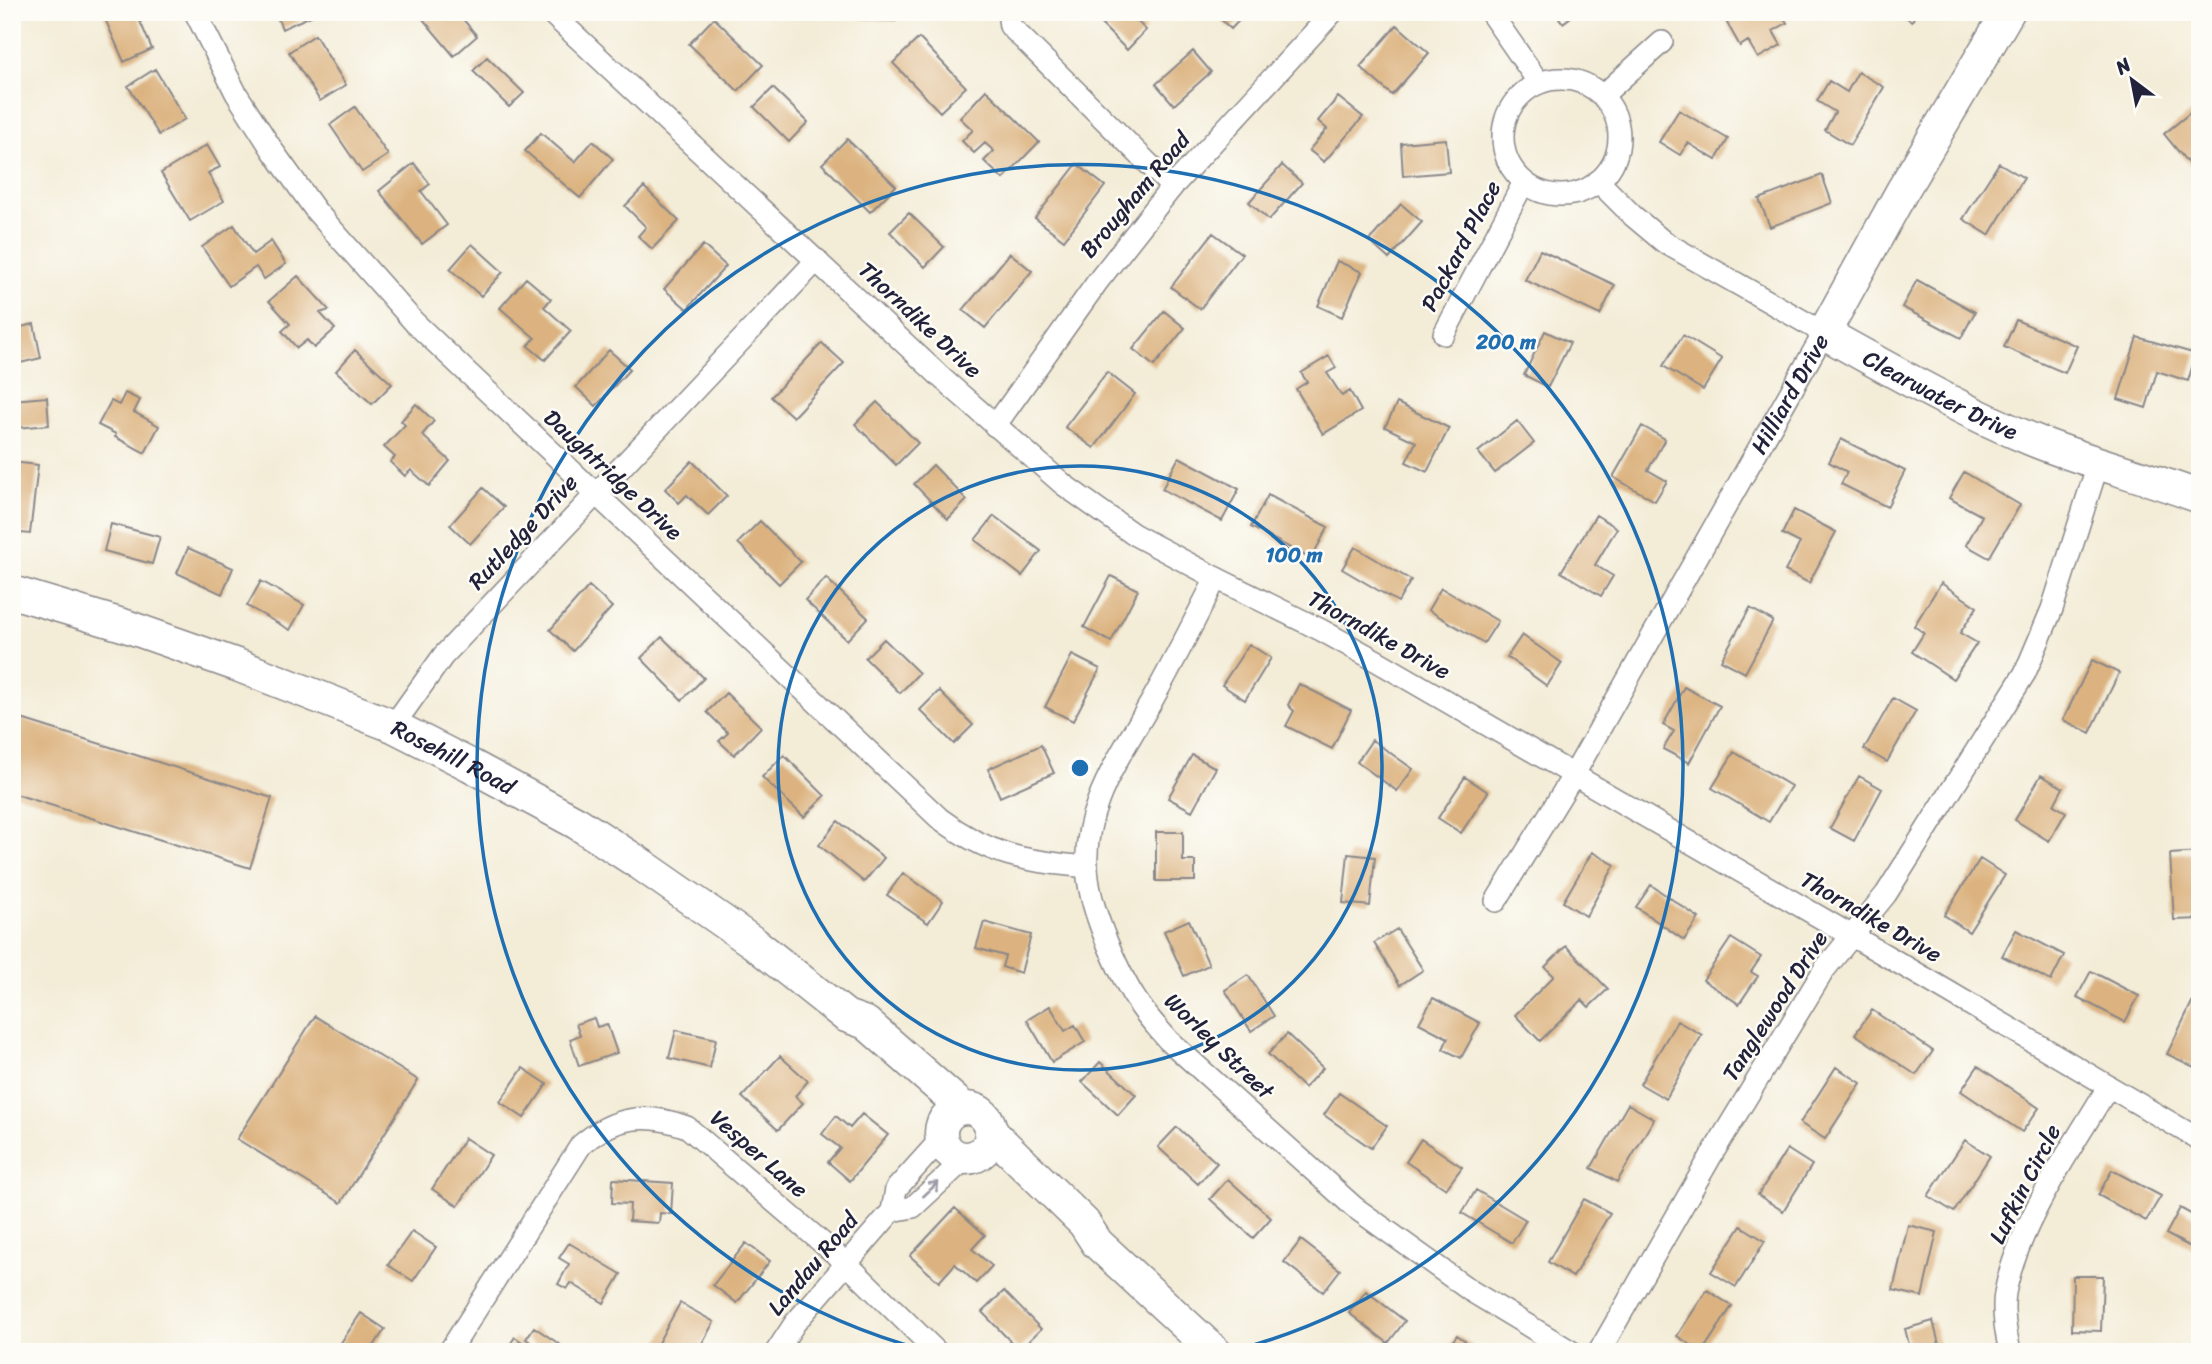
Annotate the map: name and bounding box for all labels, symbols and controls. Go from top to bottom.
north arrow [2096,46,2166,116]
text: N [2108,48,2138,84]
street label: Brougham Road [1069,121,1202,268]
street label: Packard Place [1409,173,1513,319]
street label: Thorndike Drive [848,251,992,389]
text: 200 m [1475,323,1537,361]
street label: Hilliard Drive [1739,326,1840,462]
street label: Clearwater Drive [1855,338,2025,452]
street label: Daughtridge Drive [533,399,693,551]
street label: Rutledge Drive [458,464,588,600]
text: 100 m [1265,536,1323,574]
street label: Thorndike Drive [1300,579,1458,691]
street label: Rosehill Road [384,708,525,807]
centre of rings [1068,756,1092,780]
street label: Thorndike Drive [1792,860,1950,974]
street label: Tanglewood Drive [1711,922,1839,1090]
street label: Worley Street [1154,982,1285,1111]
street label: Vesper Lane [700,1099,818,1209]
street label: Lufkin Circle [1977,1117,2073,1251]
one-way arrow [922,1181,939,1198]
street label: Landau Road [757,1201,870,1325]

